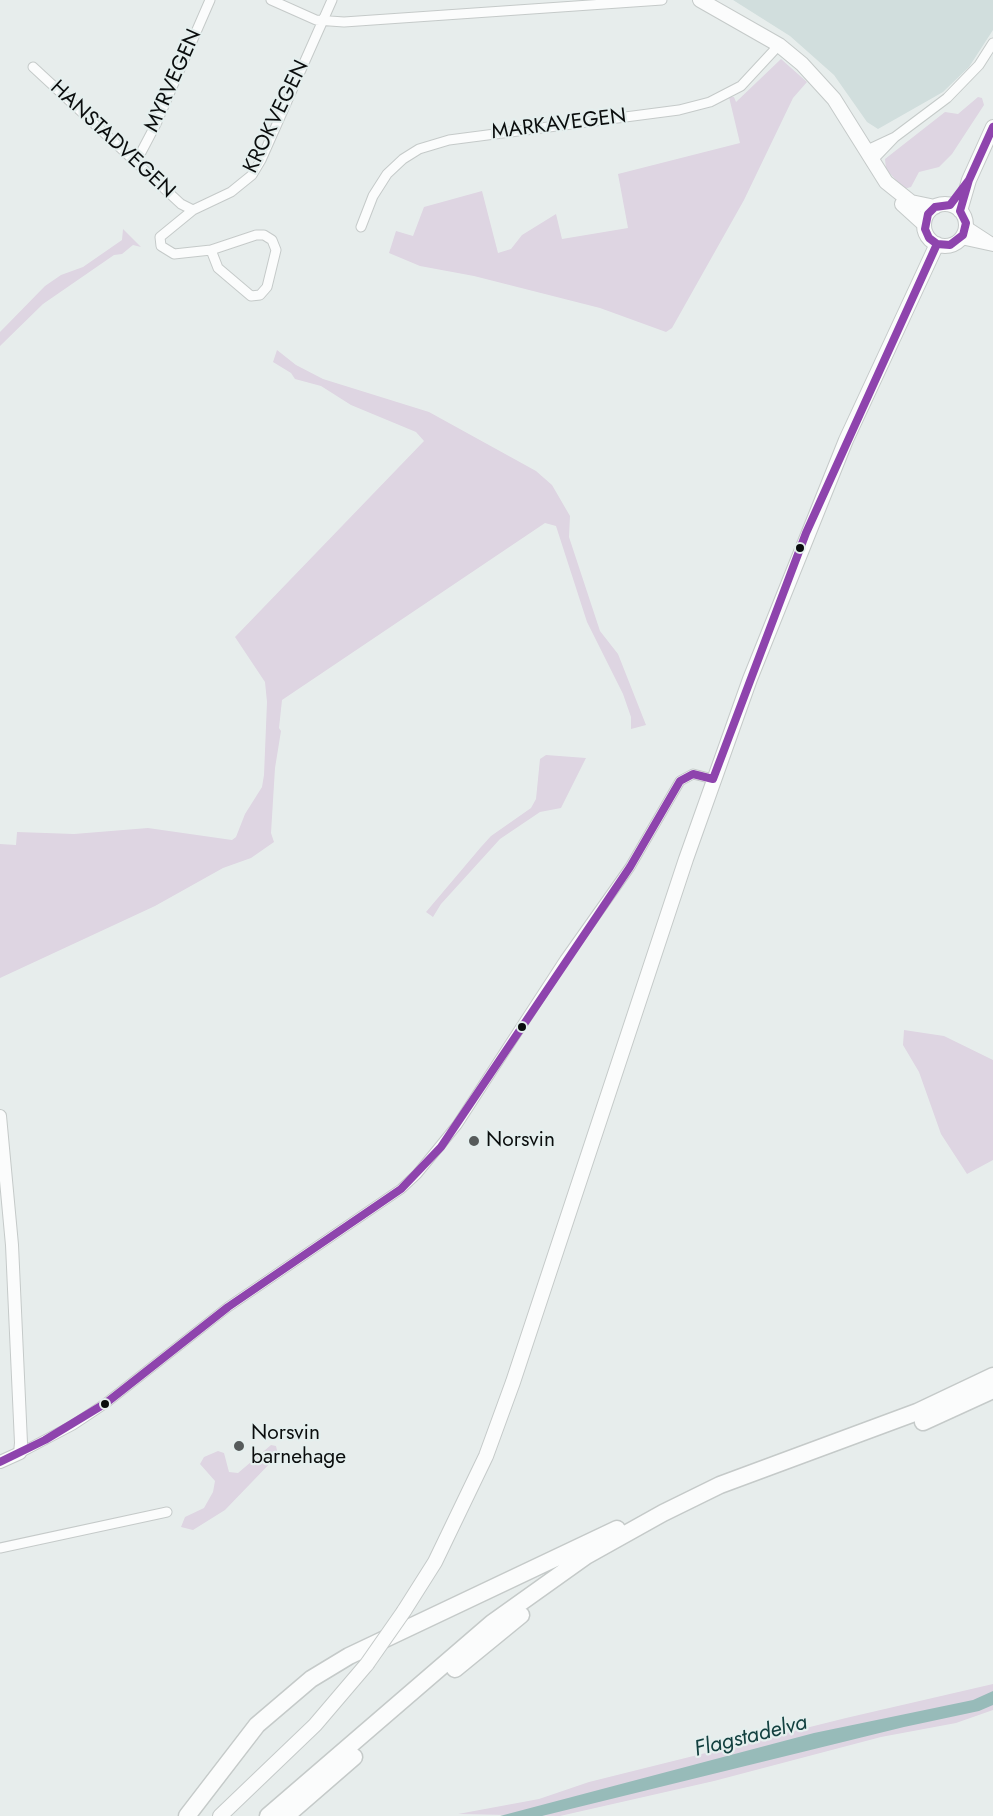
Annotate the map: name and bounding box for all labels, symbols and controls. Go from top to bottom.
street label: MYRVEGEN [140,26,208,136]
street label: KROKVEGEN [239,57,315,177]
street label: HANSTADVEGEN [44,76,180,204]
street label: MARKAVEGEN [490,104,628,146]
unlabelled marker [794,542,806,554]
unlabelled marker [516,1021,528,1033]
place label: Norsvin [486,1128,555,1154]
marker: Norsvin [467,1134,481,1148]
unlabelled marker [99,1398,111,1410]
place label: Norsvin barnehage [251,1421,346,1471]
marker: Norsvin barnehage [232,1439,246,1453]
water label: Flagstadelva [692,1710,810,1764]

